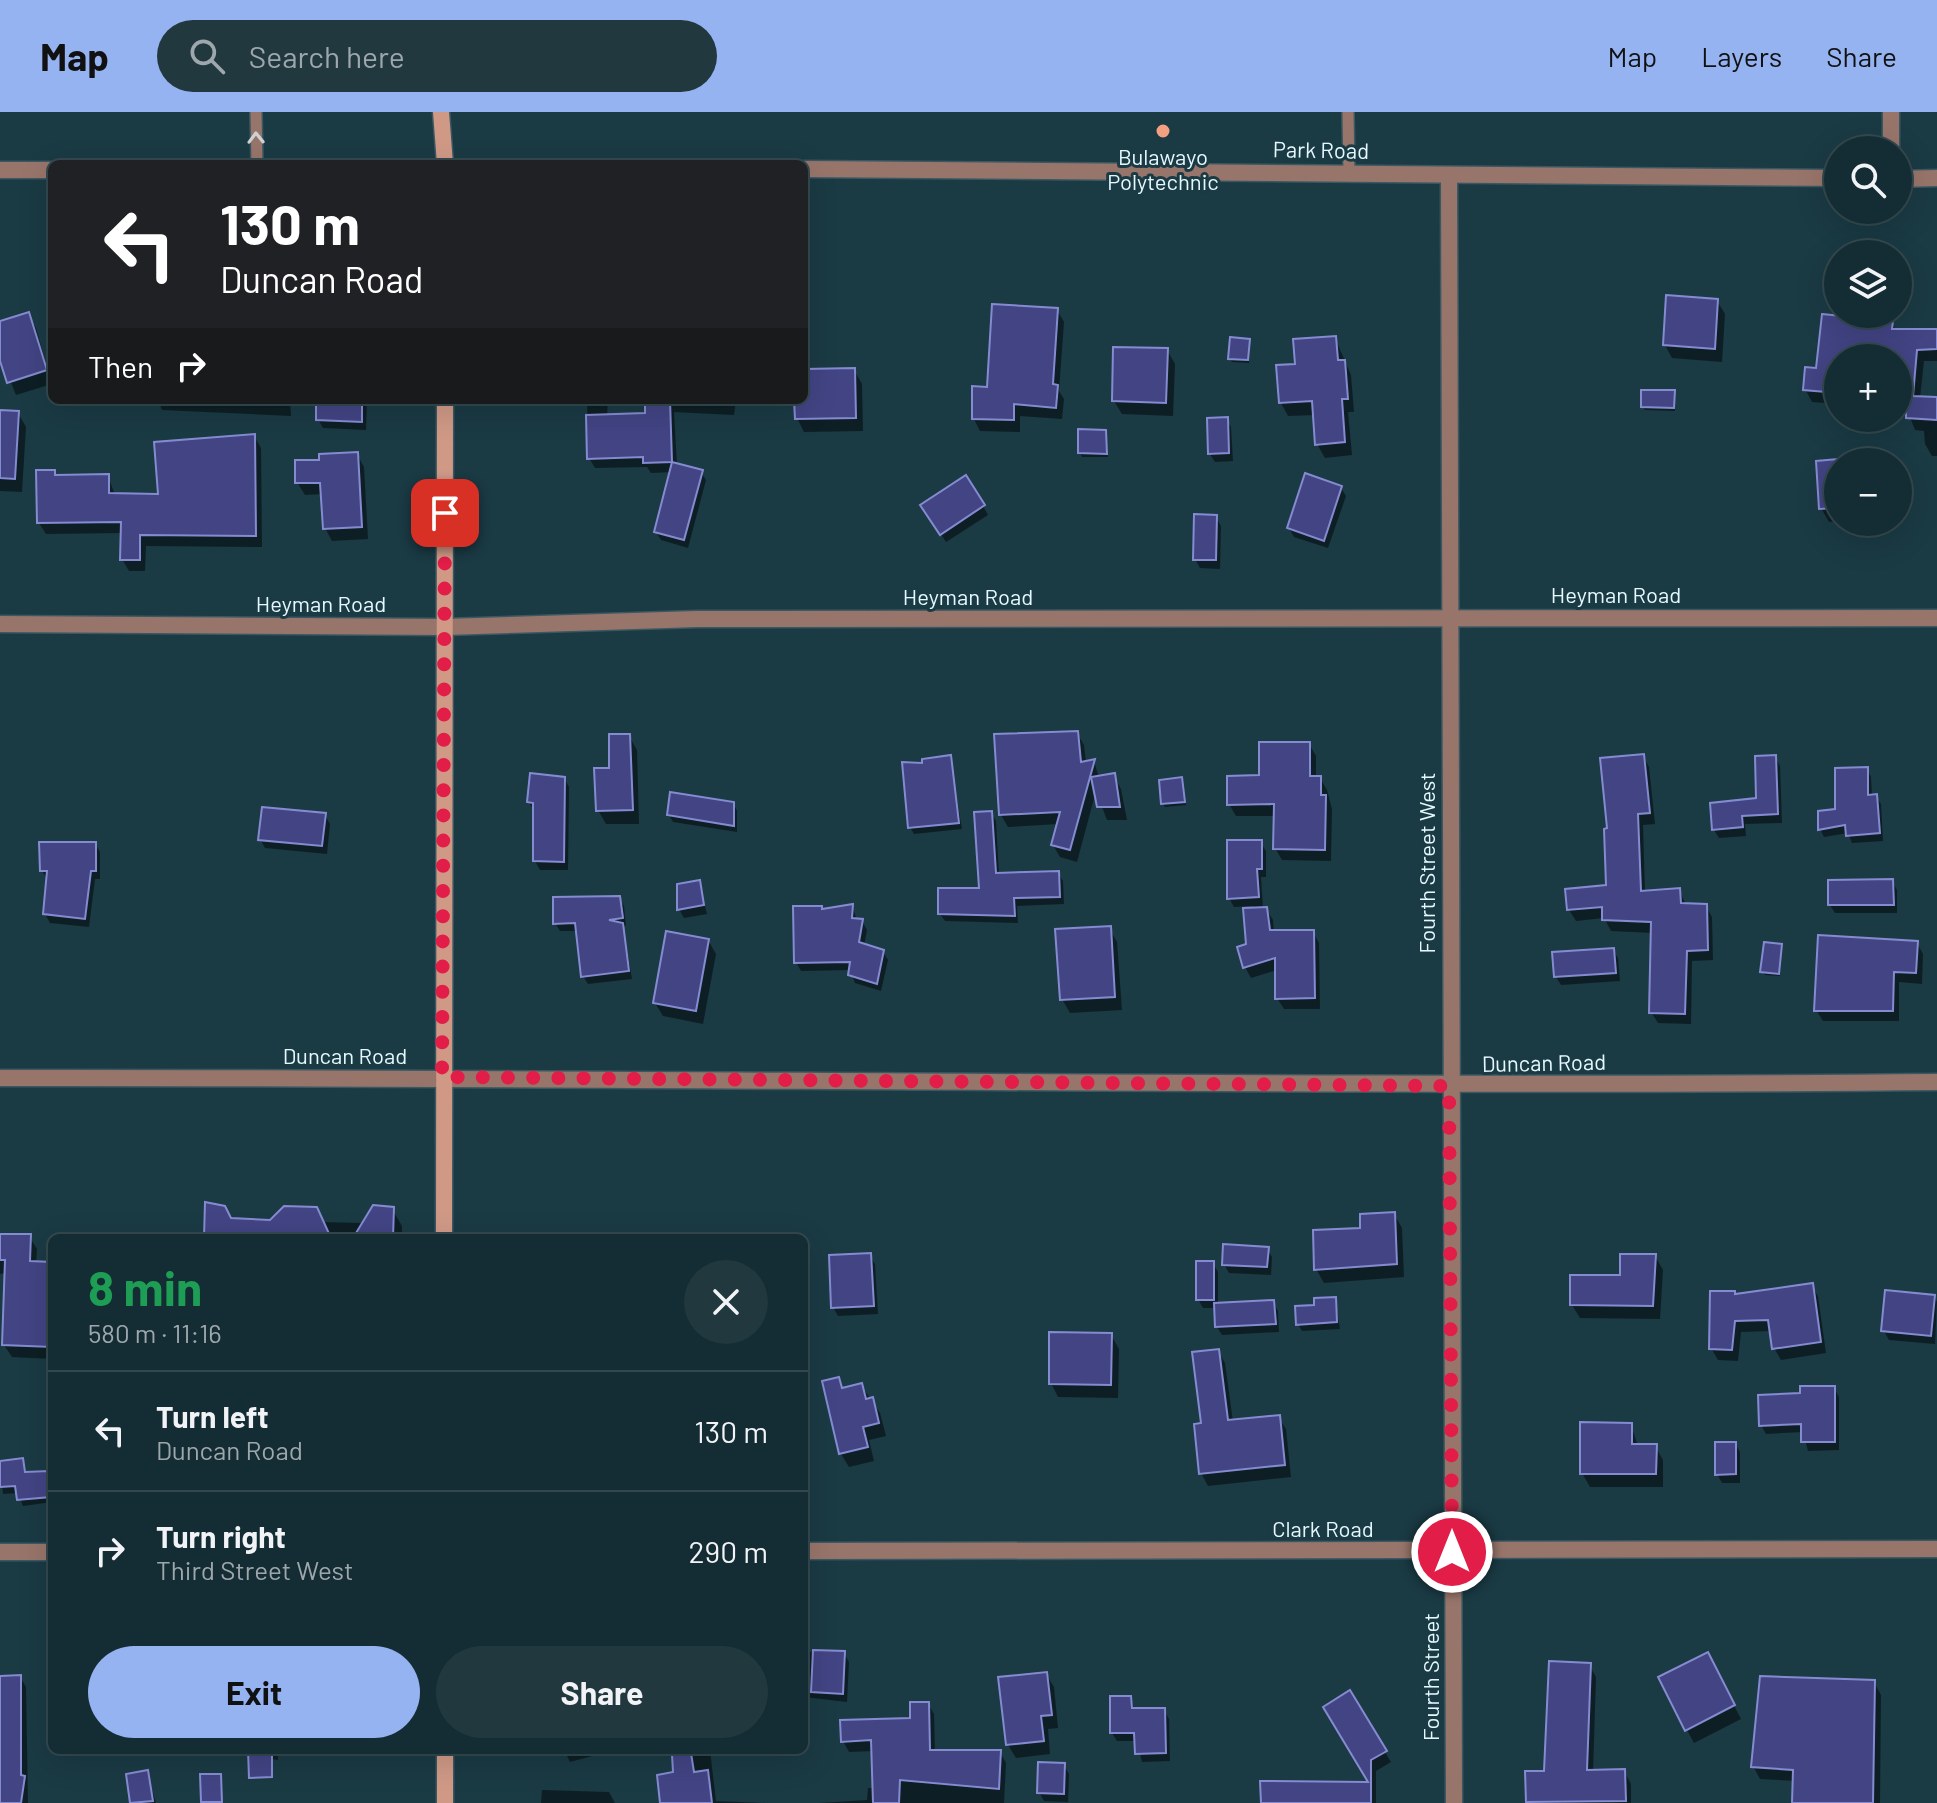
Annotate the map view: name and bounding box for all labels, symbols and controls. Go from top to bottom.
search box [157,20,717,92]
text: Map [40,33,109,79]
icon: search [185,34,229,78]
text: Search here [249,38,405,74]
text: Map [1607,39,1657,73]
text: Layers [1701,39,1782,73]
text: Share [1826,39,1897,73]
marker: Bulawayo Polytechnic [1154,122,1172,140]
one-way arrow [248,131,265,144]
street label: Park Road [1273,135,1369,163]
map controls [1824,136,1912,536]
button: search [1824,136,1912,224]
place label: Bulawayo Polytechnic [1107,143,1219,194]
text: 130 m [220,189,360,256]
icon: left [88,192,192,296]
button: layers [1824,240,1912,328]
text: Duncan Road [220,257,424,300]
icon: right [169,344,213,388]
button: + [1824,344,1912,432]
text: Then [88,348,153,384]
button: − [1824,448,1912,536]
pin [411,479,479,547]
icon: arrive [423,491,467,535]
street label: Heyman Road [1551,581,1681,607]
street label: Heyman Road [903,583,1033,609]
street label: Heyman Road [256,590,386,616]
street label: Fourth Street West [1413,773,1439,953]
street label: Duncan Road [283,1042,407,1068]
street label: Duncan Road [1482,1048,1606,1076]
text: 8 min [88,1258,202,1316]
button: close [684,1260,768,1344]
text: 580 m · 11:16 [88,1317,222,1348]
text: Turn left [156,1398,269,1434]
icon: left [88,1409,132,1453]
text: 130 m [694,1413,768,1449]
text: Duncan Road [156,1434,303,1465]
position arrow [1410,1510,1494,1594]
street label: Clark Road [1272,1515,1374,1541]
text: Turn right [156,1518,286,1554]
icon: right [88,1529,132,1573]
text: 290 m [689,1533,768,1569]
text: Third Street West [156,1554,353,1585]
street label: Fourth Street [1417,1613,1443,1741]
button: Exit [88,1646,420,1738]
button: Share [436,1646,768,1738]

